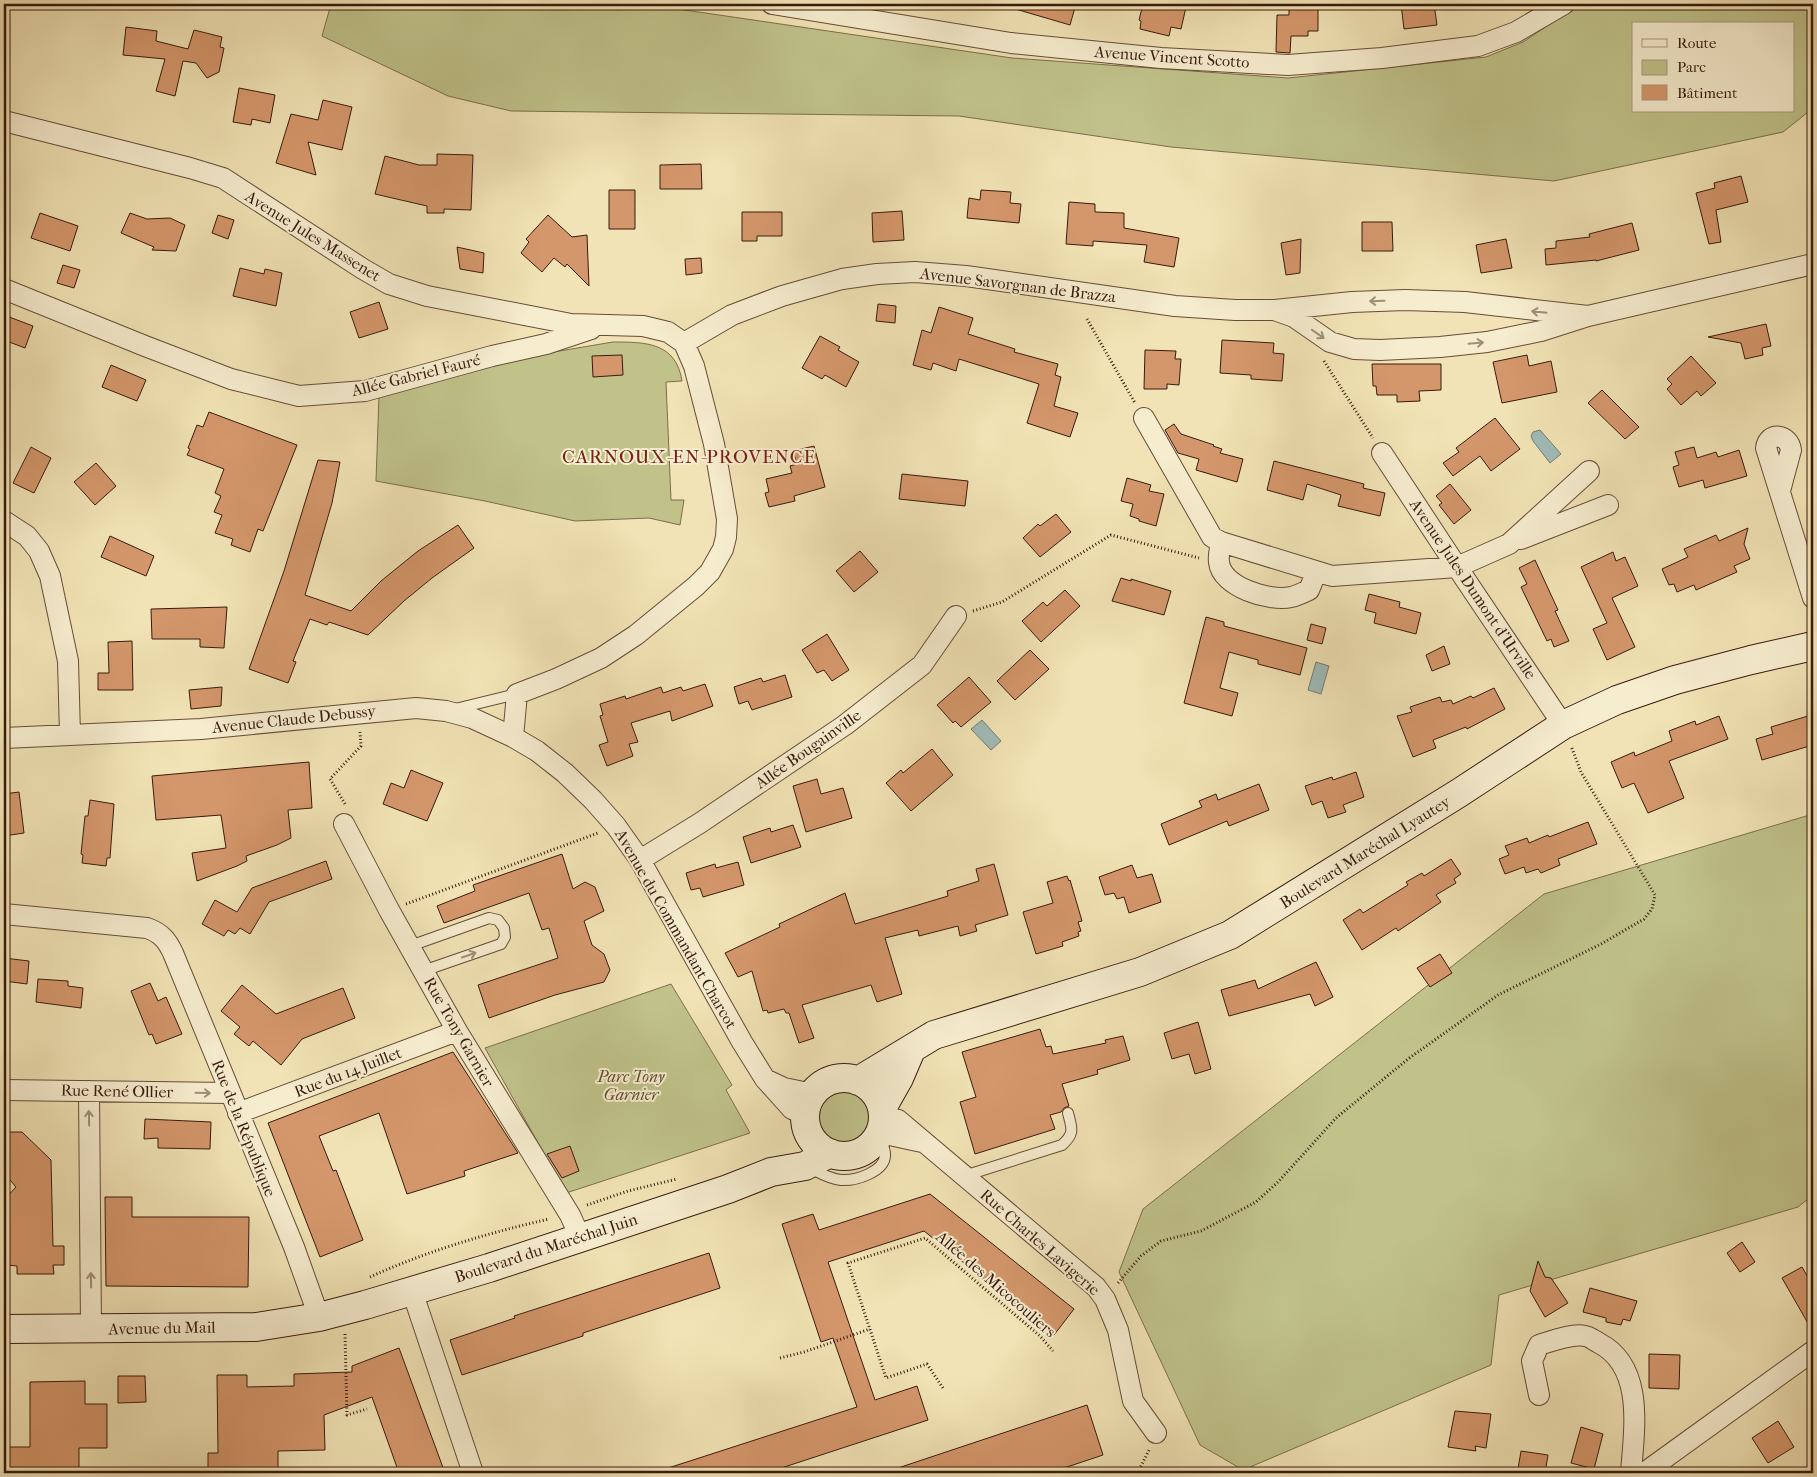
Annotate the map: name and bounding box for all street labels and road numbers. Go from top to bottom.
street label: Avenue Vincent Scotto [1093,42,1250,72]
street label: Avenue Jules Massenet [241,186,384,286]
street label: Avenue Savorgnan de Brazza [918,263,1118,307]
street label: Allée Gabriel Fauré [349,350,482,400]
street label: Avenue Jules Dumont d'Urville [1405,495,1540,683]
street label: Avenue Claude Debussy [210,701,377,737]
street label: Allée Bougainville [751,705,865,793]
street label: Boulevard Maréchal Lyautey [1276,791,1454,912]
street label: Avenue du Commandant Charcot [610,825,741,1032]
street label: Rue Tony Garnier [420,974,498,1091]
street label: Rue du 14 Juillet [292,1043,405,1101]
street label: Rue de la République [208,1057,280,1199]
street label: Rue René Ollier [61,1081,174,1101]
street label: Rue Charles Lavigerie [976,1185,1104,1299]
street label: Boulevard du Maréchal Juin [452,1209,641,1287]
street label: Allée des Micocouliers [931,1226,1060,1341]
street label: Avenue du Mail [107,1318,216,1338]

